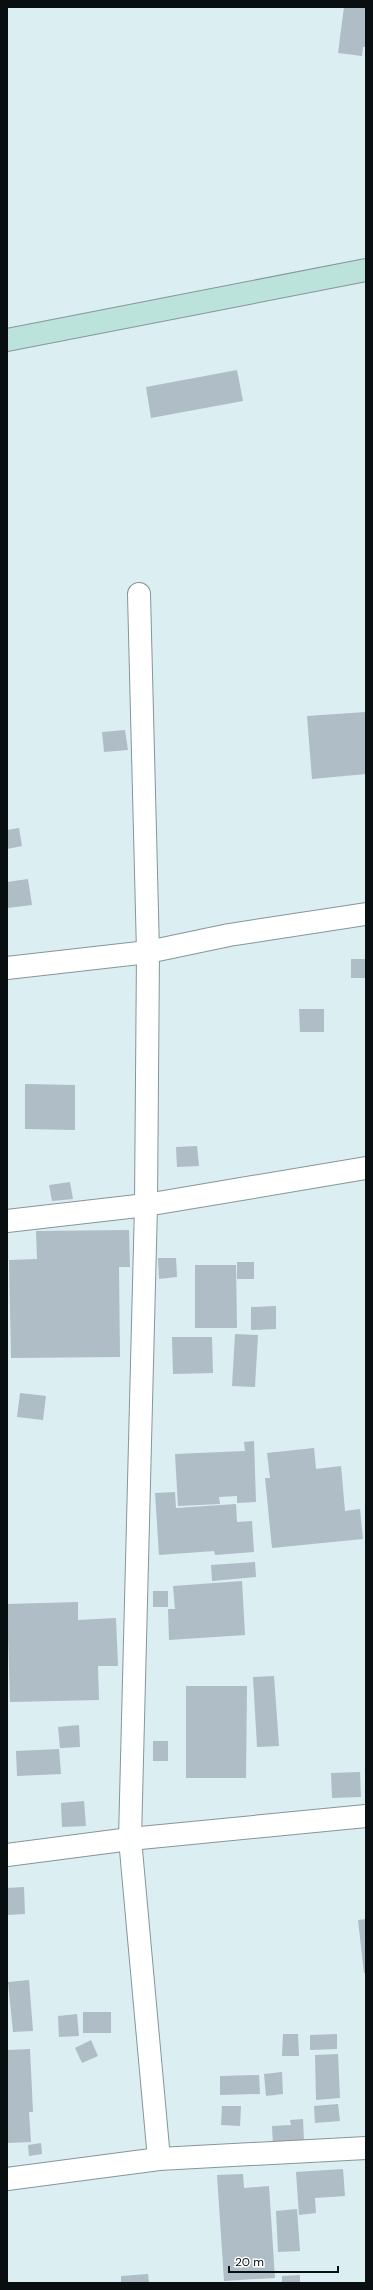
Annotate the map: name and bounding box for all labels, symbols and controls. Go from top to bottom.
scale bar [229,2248,338,2274]
text: 20 m [235,2254,264,2270]

